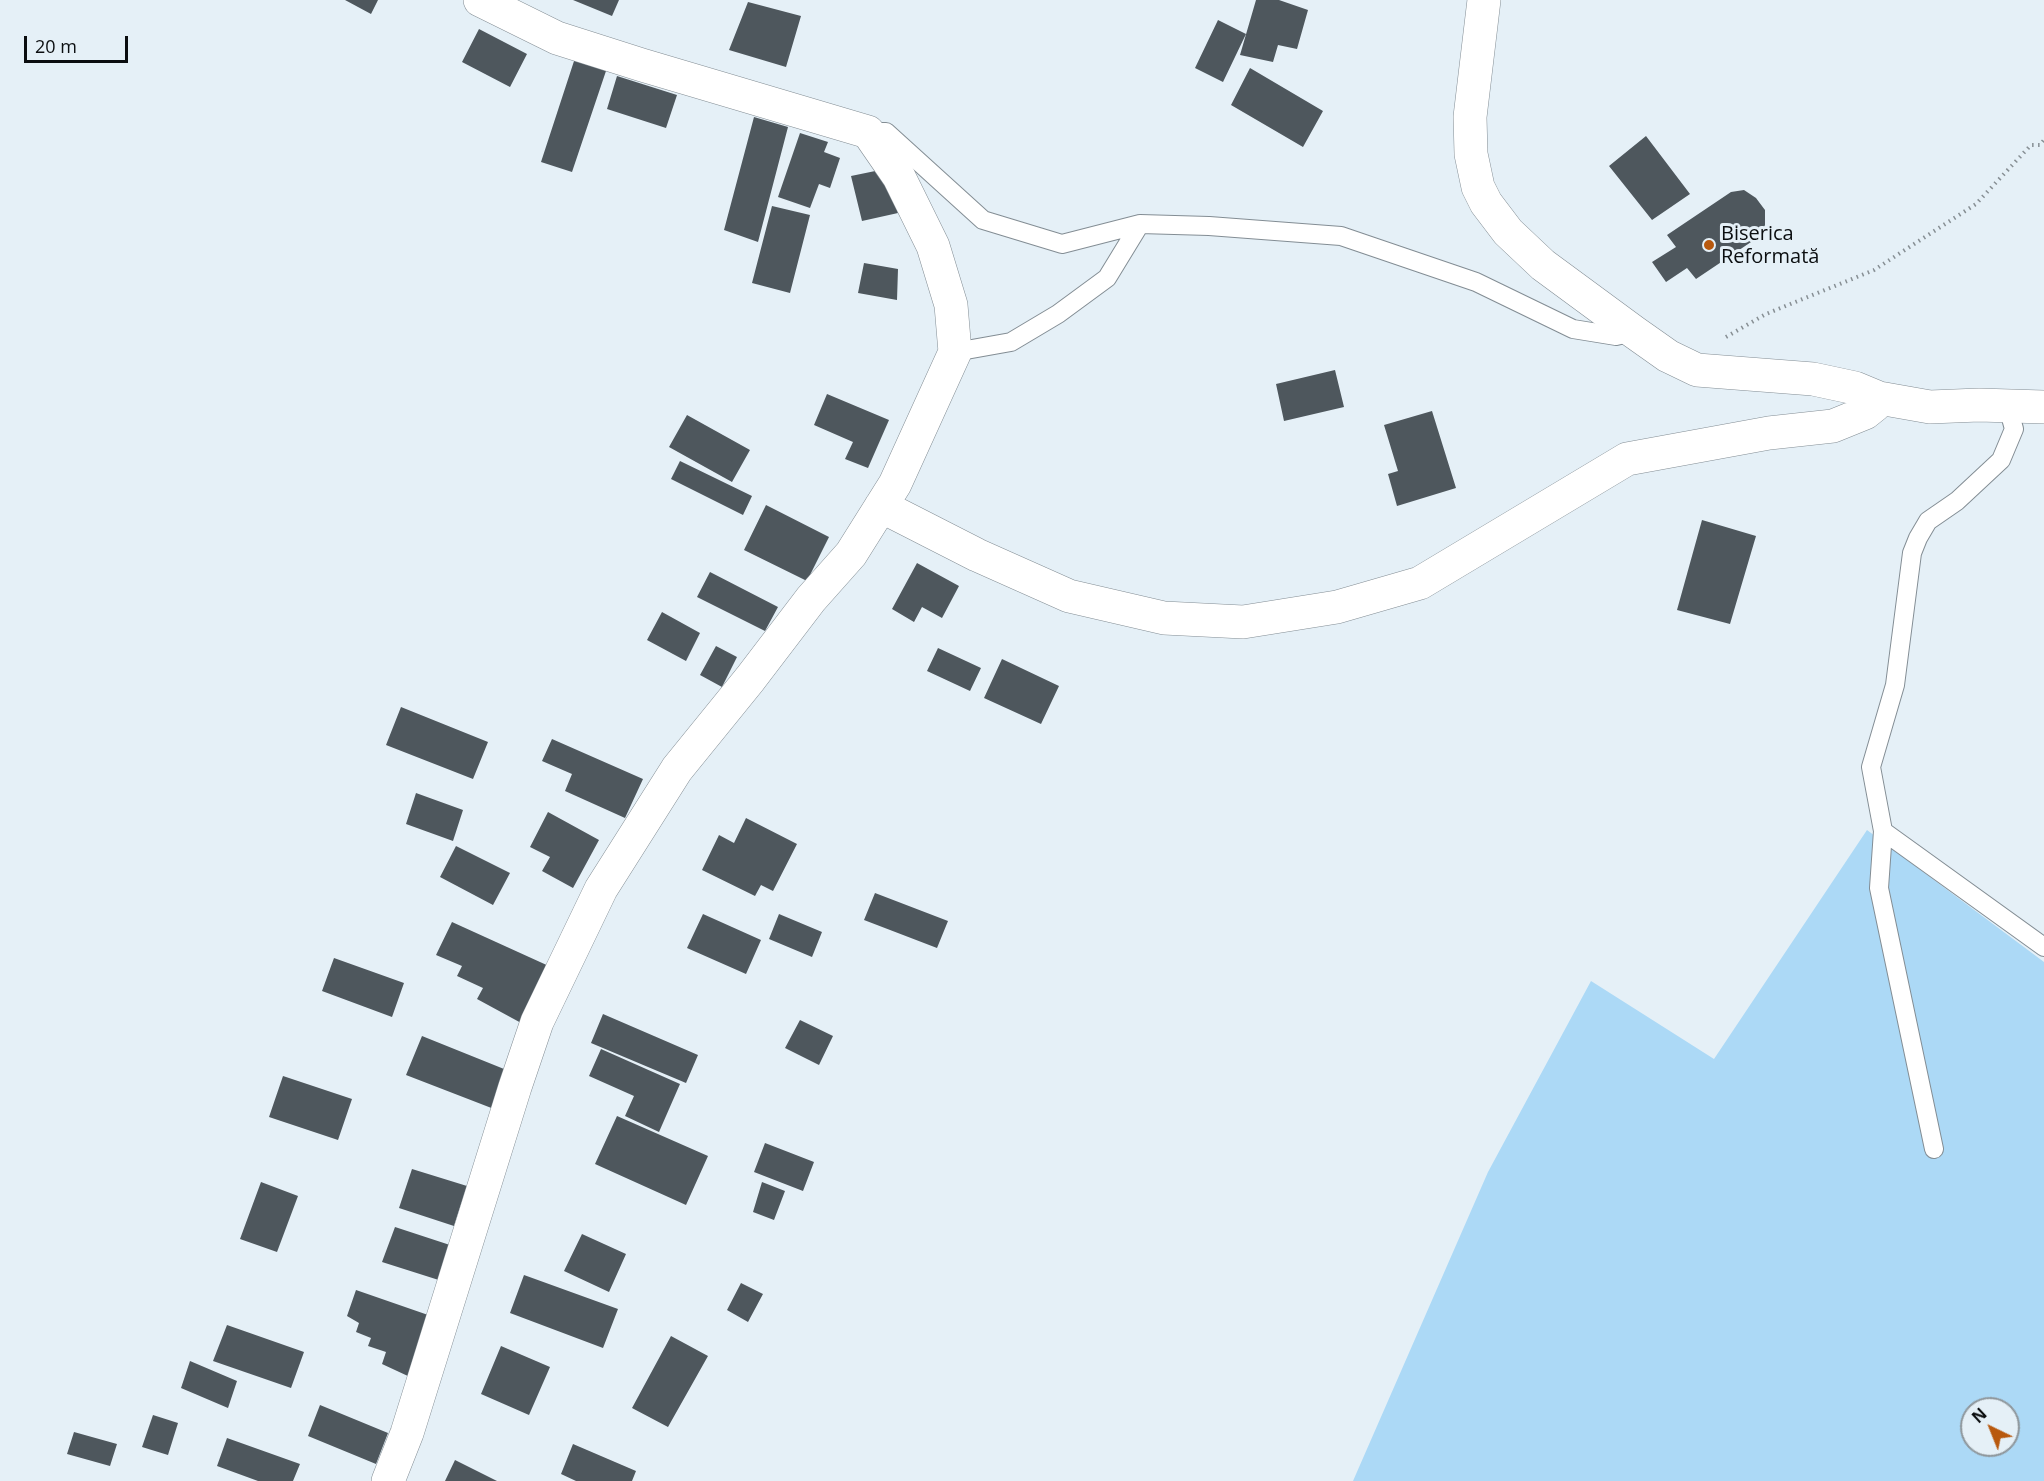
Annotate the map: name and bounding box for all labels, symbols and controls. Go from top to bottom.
scale bar [27,24,130,62]
text: 20 m [35,34,77,58]
place label: Biserica Reformată [1721,222,1819,269]
marker: Biserica Reformată [1702,238,1716,252]
north arrow [1960,1397,2020,1457]
text: N [1967,1403,1991,1428]

